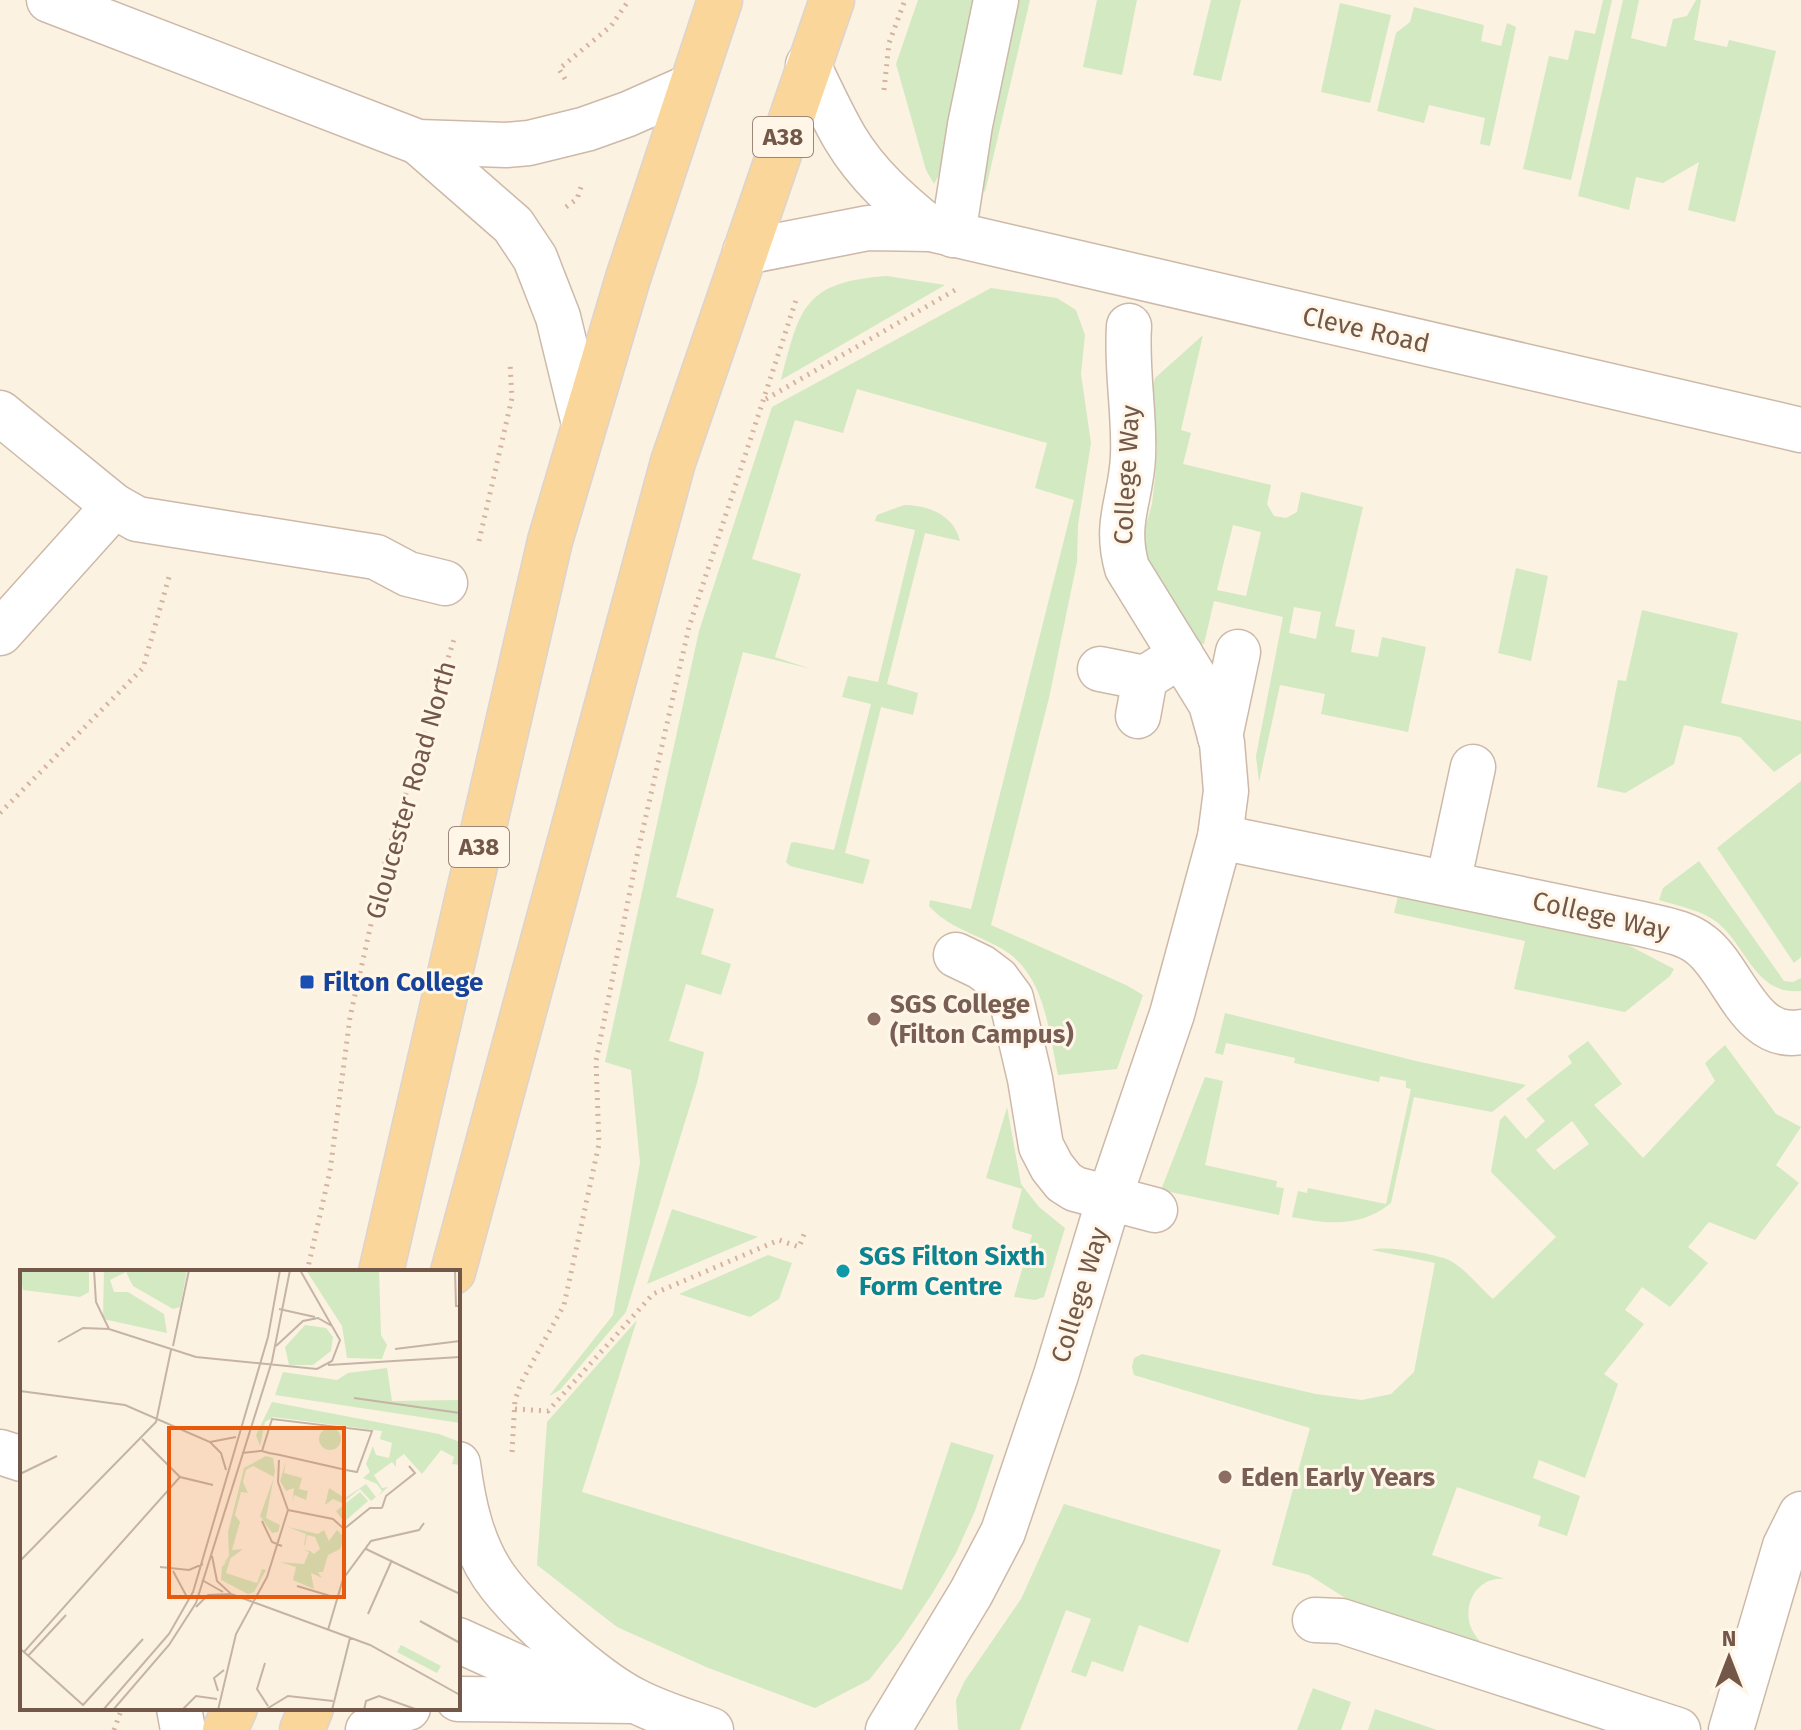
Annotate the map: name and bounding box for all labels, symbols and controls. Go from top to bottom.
road number: A38 [753,117,813,157]
street label: Cleve Road [1299,300,1433,360]
street label: College Way [1108,404,1146,546]
street label: Gloucester Road North [359,657,463,923]
road number: A38 [449,827,509,867]
street label: College Way [1529,885,1673,947]
place label: Filton College [323,967,483,998]
marker: Filton College [298,973,316,991]
place label: SGS College (Filton Campus) [890,989,1074,1050]
marker: SGS College (Filton Campus) [865,1010,883,1028]
street label: College Way [1045,1223,1115,1366]
place label: SGS Filton Sixth Form Centre [859,1241,1045,1302]
marker: SGS Filton Sixth Form Centre [834,1262,852,1280]
inset map [20,1270,460,1710]
place label: Eden Early Years [1241,1462,1436,1493]
marker: Eden Early Years [1216,1468,1234,1486]
north arrow [1689,1618,1769,1698]
text: N [1722,1625,1736,1652]

